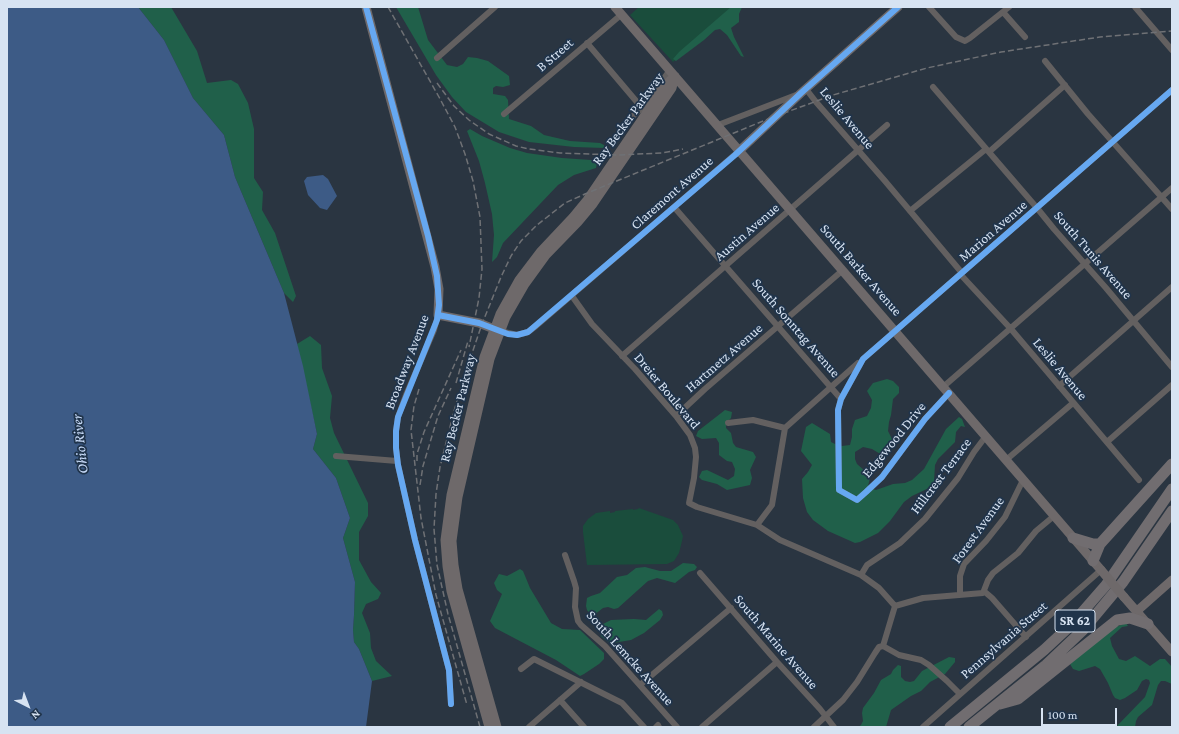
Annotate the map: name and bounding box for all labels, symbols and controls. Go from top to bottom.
street label: B Street [533,35,577,75]
street label: Ray Becker Parkway [589,69,667,169]
street label: Leslie Avenue [816,83,878,153]
street label: Claremont Avenue [627,153,717,233]
street label: Marion Avenue [955,197,1031,265]
street label: Austin Avenue [711,199,783,265]
street label: South Tunis Avenue [1050,208,1136,302]
street label: South Barker Avenue [817,221,905,319]
street label: South Sonntag Avenue [748,275,844,381]
street label: Broadway Avenue [381,312,433,412]
street label: Hartmetz Avenue [682,320,766,396]
street label: Leslie Avenue [1029,334,1091,404]
street label: Dreier Boulevard [630,349,704,433]
street label: Ray Becker Parkway [436,352,480,464]
street label: Edgewood Drive [858,399,930,481]
water label: Ohio River [68,413,92,475]
street label: Hillcrest Terrace [907,435,975,517]
street label: Forest Avenue [948,493,1008,567]
street label: South Marine Avenue [730,591,822,693]
street label: Pennsylvania Street [957,598,1051,682]
street label: South Lemcke Avenue [583,607,677,709]
road number: SR 62 [1055,610,1095,632]
north arrow [8,686,48,726]
scale bar [1043,700,1119,726]
text: N [29,708,43,722]
text: 100 m [1048,708,1077,722]

